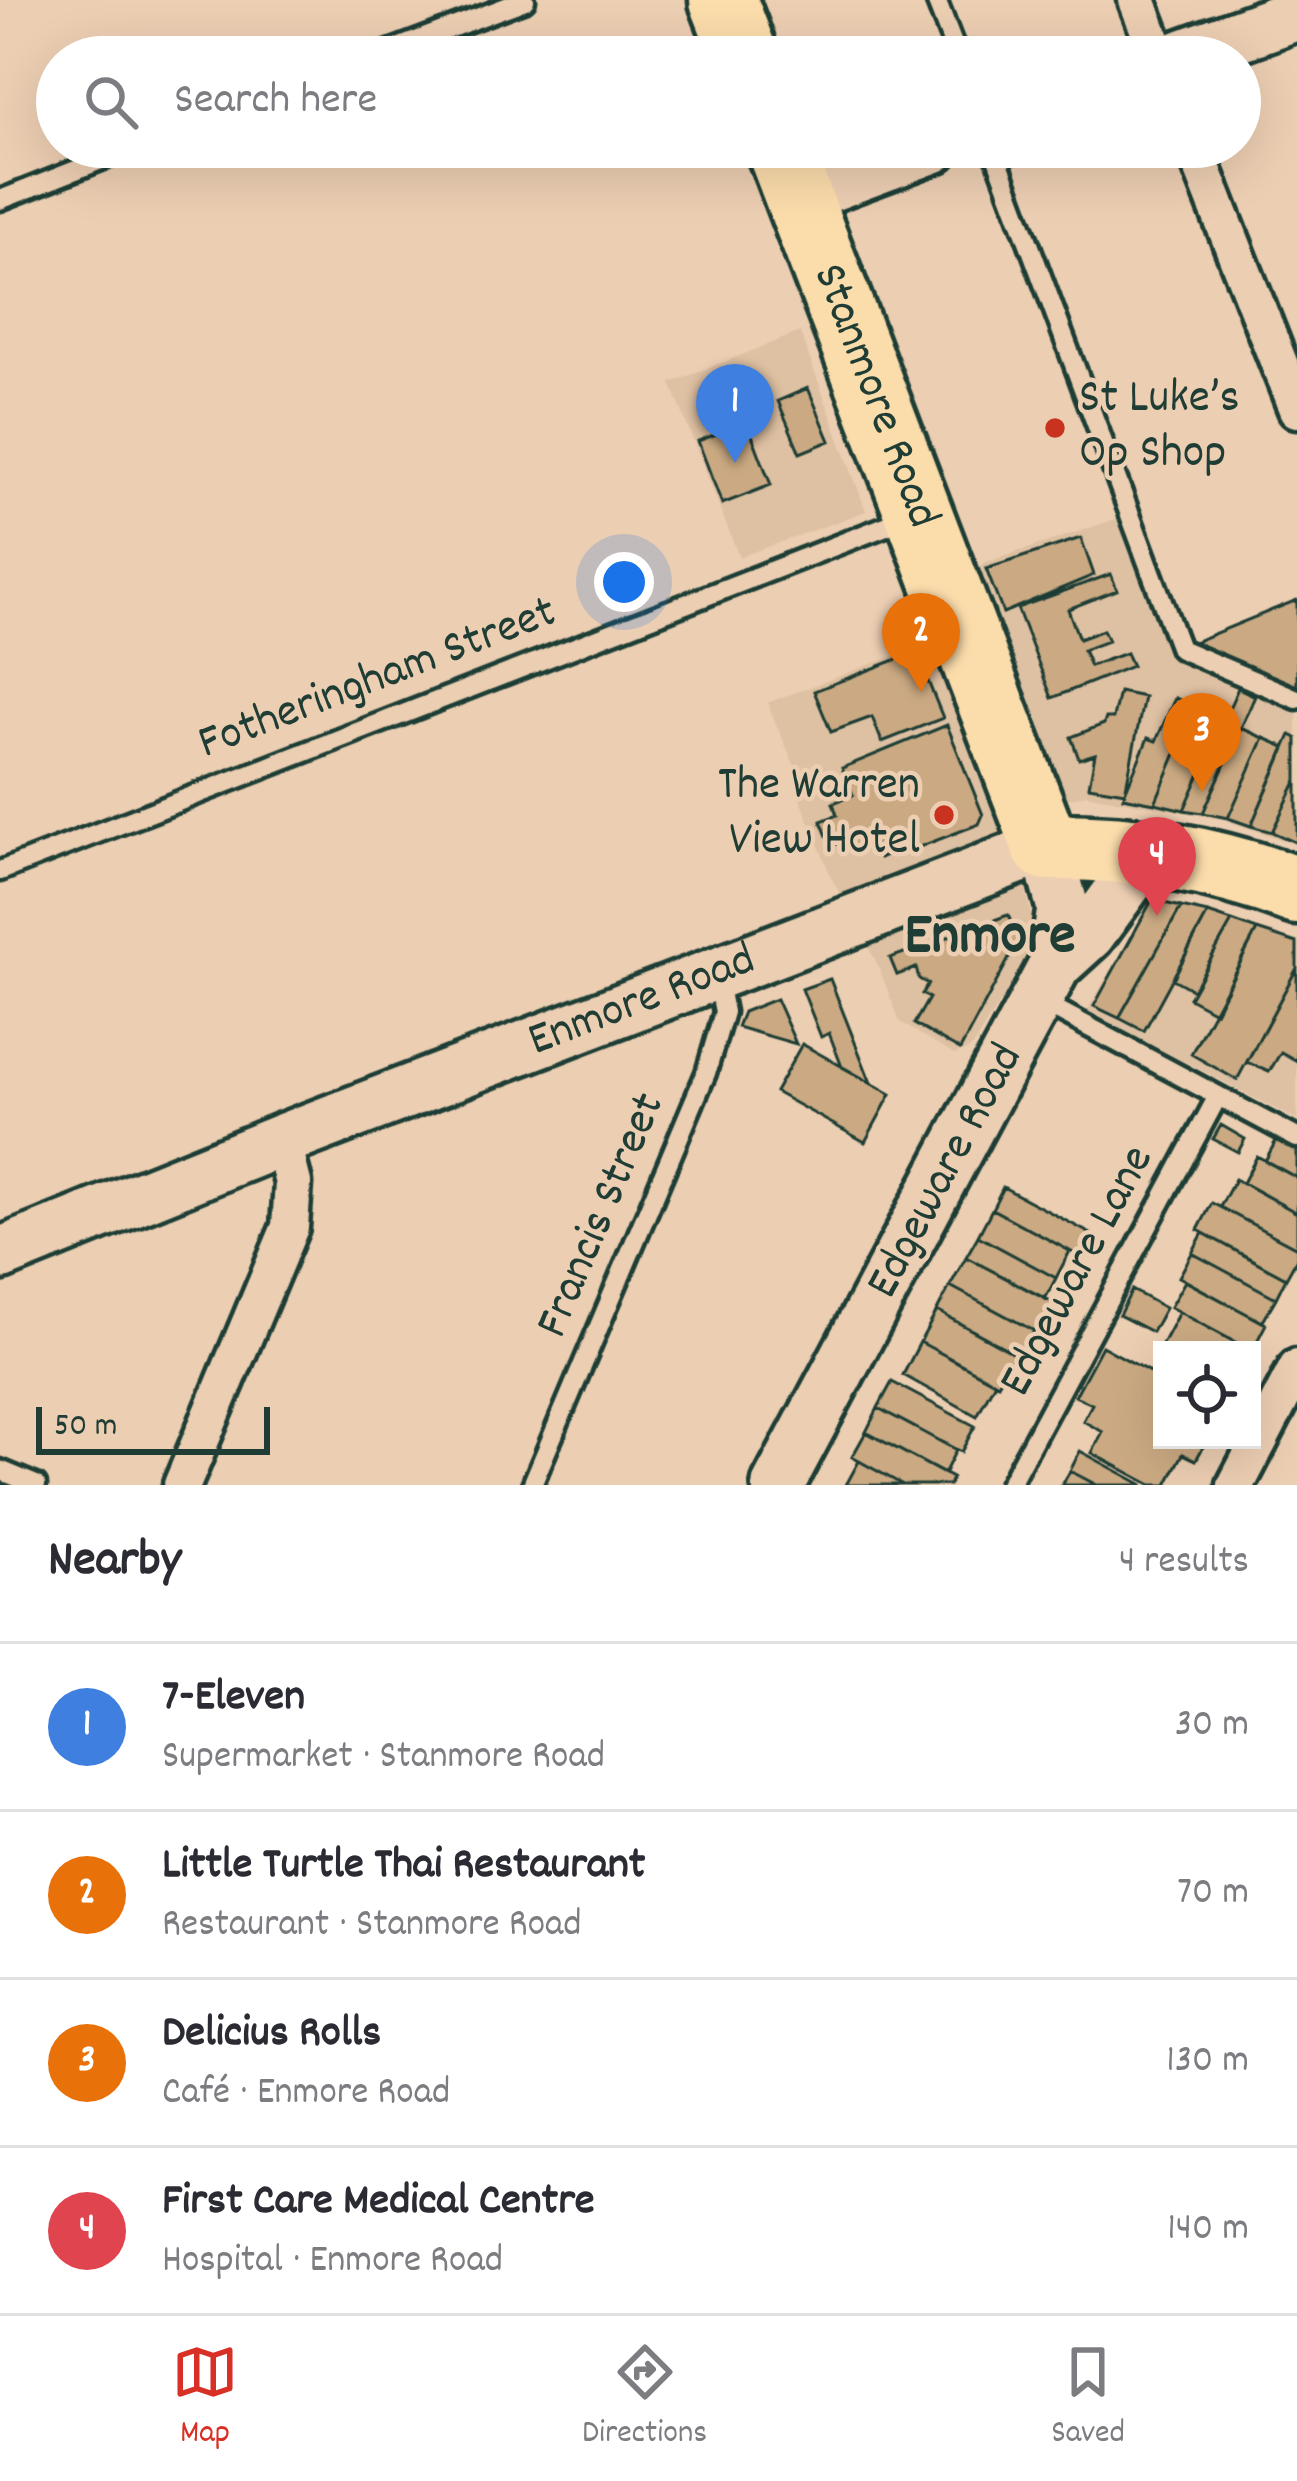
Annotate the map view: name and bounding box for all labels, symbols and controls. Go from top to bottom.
search box [36,36,1261,168]
icon: search [78,69,144,135]
text: Search here [174,70,377,134]
street label: Stanmore Road [792,254,956,538]
pin: 1 [696,364,774,463]
place label: St Luke’s Op Shop [1079,366,1240,490]
marker: St Luke’s Op Shop [1042,415,1068,441]
your location [594,552,654,612]
street label: Fotheringham Street [189,580,567,780]
pin: 2 [882,593,960,692]
pin: 3 [1163,693,1241,792]
place label: The Warren View Hotel [718,753,920,877]
marker: The Warren View Hotel [931,802,957,828]
pin: 4 [1118,817,1196,916]
district label: Enmore [904,896,1076,982]
street label: Enmore Road [519,927,766,1077]
street label: Edgeware Road [851,1032,1043,1312]
street label: Francis Street [520,1083,686,1349]
street label: Edgeware Lane [984,1134,1174,1410]
map controls [1153,1341,1261,1449]
button: locate [1153,1341,1261,1449]
scale bar [36,1401,270,1454]
text: 50 m [54,1404,118,1451]
text: Nearby [48,1527,181,1599]
text: 4 results [1119,1536,1249,1591]
text: 7-Eleven [162,1667,305,1731]
text: 1 [83,1699,91,1754]
text: 30 m [1175,1699,1249,1754]
text: Supermarket · Stanmore Road [162,1731,605,1786]
text: Little Turtle Thai Restaurant [162,1835,645,1899]
text: 2 [78,1867,96,1922]
text: 70 m [1177,1867,1249,1922]
text: Restaurant · Stanmore Road [162,1899,582,1954]
text: Delicius Rolls [162,2003,381,2067]
text: 3 [78,2035,96,2090]
text: 130 m [1166,2035,1249,2090]
text: Café · Enmore Road [162,2067,450,2122]
text: First Care Medical Centre [162,2171,595,2235]
text: 4 [79,2203,95,2258]
text: 140 m [1167,2203,1249,2258]
text: Hospital · Enmore Road [162,2235,503,2290]
tab: Map [172,2339,238,2458]
tab: Directions [582,2339,707,2458]
tab: Saved [1051,2339,1125,2458]

